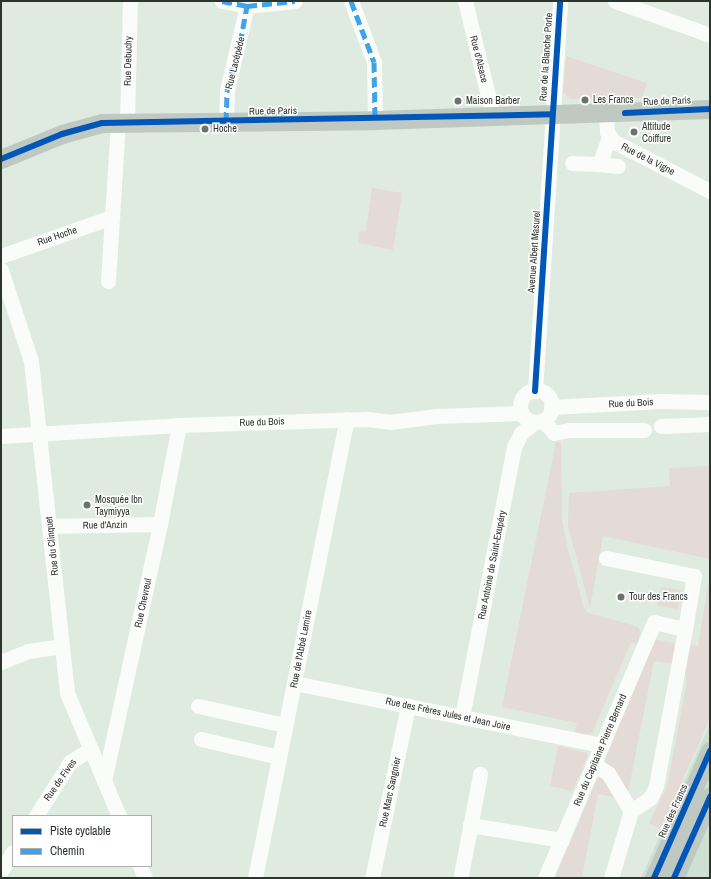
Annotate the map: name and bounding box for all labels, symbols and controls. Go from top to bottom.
street label: Rue de la Blanche Porte [537,12,555,102]
street label: Rue d'Alsace [467,34,491,84]
street label: Rue Debuchy [122,36,134,86]
street label: Rue Lacépède [223,36,247,90]
place label: Les Francs [593,94,634,106]
street label: Rue de Paris [643,94,691,108]
place label: Maison Barber [466,95,520,107]
marker: Les Francs [580,95,590,105]
marker: Maison Barber [453,96,463,106]
street label: Rue de Paris [249,105,297,117]
place label: Attitude Coiffure [642,120,671,144]
place label: Hoche [213,123,237,135]
marker: Hoche [200,124,210,134]
marker: Attitude Coiffure [629,127,639,137]
street label: Rue de la Vigne [619,140,677,178]
street label: Avenue Albert Masurel [525,210,543,294]
street label: Rue Hoche [36,224,78,248]
street label: Rue du Bois [608,396,654,410]
street label: Rue du Bois [239,415,285,429]
place label: Mosquée Ibn Taymiyya [95,493,142,516]
marker: Mosquée Ibn Taymiyya [82,500,92,510]
street label: Rue Antoine de Saint-Exupéry [475,509,509,621]
street label: Rue du Clinquet [43,516,61,576]
street label: Rue d'Anzin [83,519,127,531]
street label: Rue Chevreul [132,577,154,629]
place label: Tour des Francs [629,591,688,603]
marker: Tour des Francs [616,592,626,602]
street label: Rue de l'Abbé Lemire [288,609,314,689]
street label: Rue du Capitaine Pierre Bernard [571,692,629,808]
street label: Rue des Frères Jules et Jean Joire [384,695,512,733]
street label: Rue Marc Sangnier [377,756,403,828]
street label: Rue de Fives [41,757,79,803]
street label: Rue des Francs [656,782,690,840]
legend [12,815,152,867]
text: Piste cyclable [50,823,111,839]
text: Chemin [50,843,84,859]

